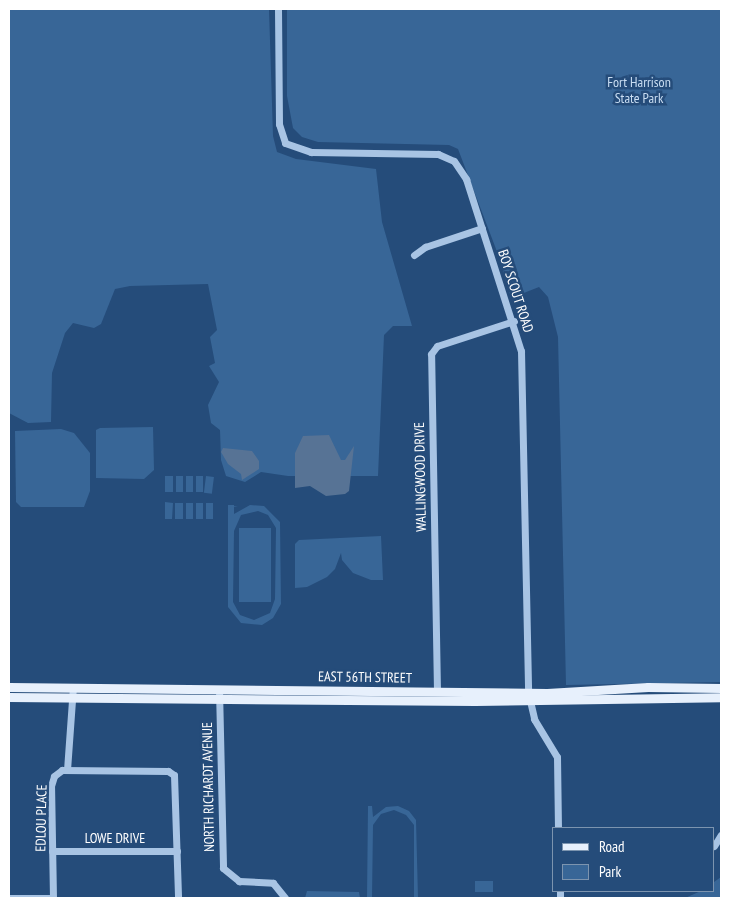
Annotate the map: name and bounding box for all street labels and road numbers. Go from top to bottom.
street label: BOY SCOUT ROAD [495,247,537,335]
street label: WALLINGWOOD DRIVE [411,422,429,532]
street label: EAST 56TH STREET [318,668,412,686]
street label: NORTH RICHARDT AVENUE [198,722,218,852]
street label: EDLOU PLACE [32,784,50,852]
street label: LOWE DRIVE [85,830,145,846]

